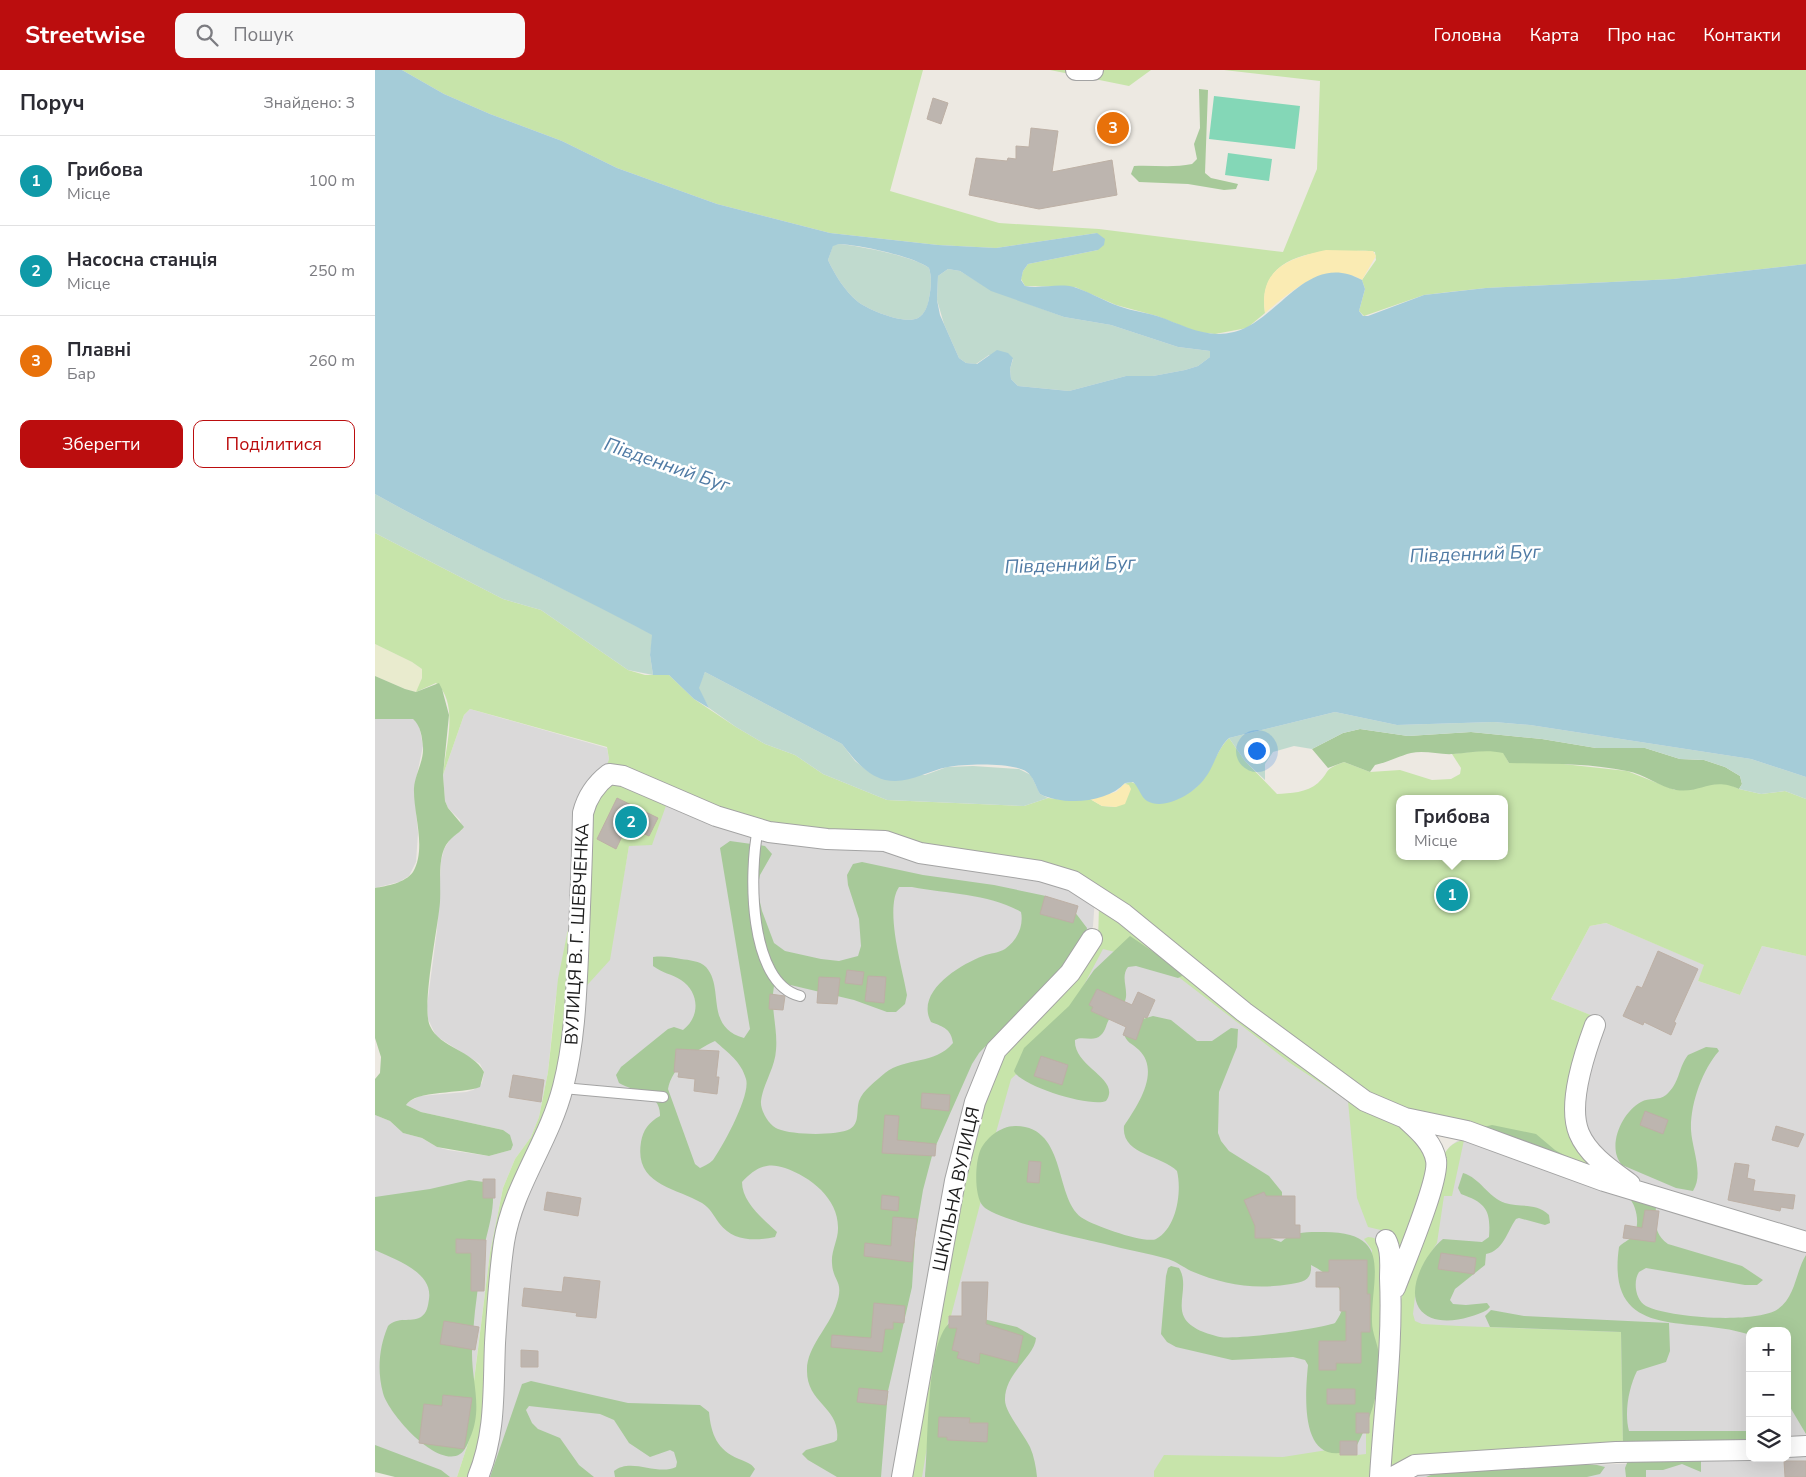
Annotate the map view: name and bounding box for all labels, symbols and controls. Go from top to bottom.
search box [175,13,525,58]
text: Streetwise [25,19,145,51]
icon: search [193,21,221,49]
text: Пошук [233,22,293,48]
text: Головна [1433,23,1502,47]
text: Карта [1530,23,1579,47]
text: Про нас [1607,23,1675,47]
text: Контакти [1703,23,1781,47]
text: Поруч [20,89,85,117]
text: Знайдено: 3 [263,92,355,114]
pin: 3 [1097,109,1129,147]
text: Грибова [67,157,143,183]
text: 1 [31,170,41,192]
text: 100 m [308,170,355,192]
text: Місце [67,183,110,205]
text: Насосна станція [67,247,217,273]
text: 2 [31,260,41,282]
text: 250 m [308,260,355,282]
text: Місце [67,273,110,295]
text: Плавні [67,337,131,363]
text: 3 [31,350,41,372]
text: 260 m [308,350,355,372]
text: Бар [67,363,96,385]
button: Зберегти [20,420,183,468]
button: Поділитися [193,420,355,468]
water label: Південний Буг [601,431,734,499]
water label: Південний Буг [1409,539,1542,569]
water label: Південний Буг [1004,550,1137,580]
your location [1244,738,1270,764]
popup [1396,795,1508,860]
pin: 2 [615,803,647,841]
text: Грибова [1414,804,1490,830]
street label: ВУЛИЦЯ В. Г. ШЕВЧЕНКА [559,822,595,1046]
text: Місце [1414,830,1457,852]
pin: 1 [1436,876,1468,914]
street label: ШКІЛЬНА ВУЛИЦЯ [927,1104,985,1274]
map controls [1746,1327,1791,1462]
button: + [1746,1327,1791,1372]
button: − [1746,1372,1791,1417]
button: layers [1746,1417,1791,1462]

